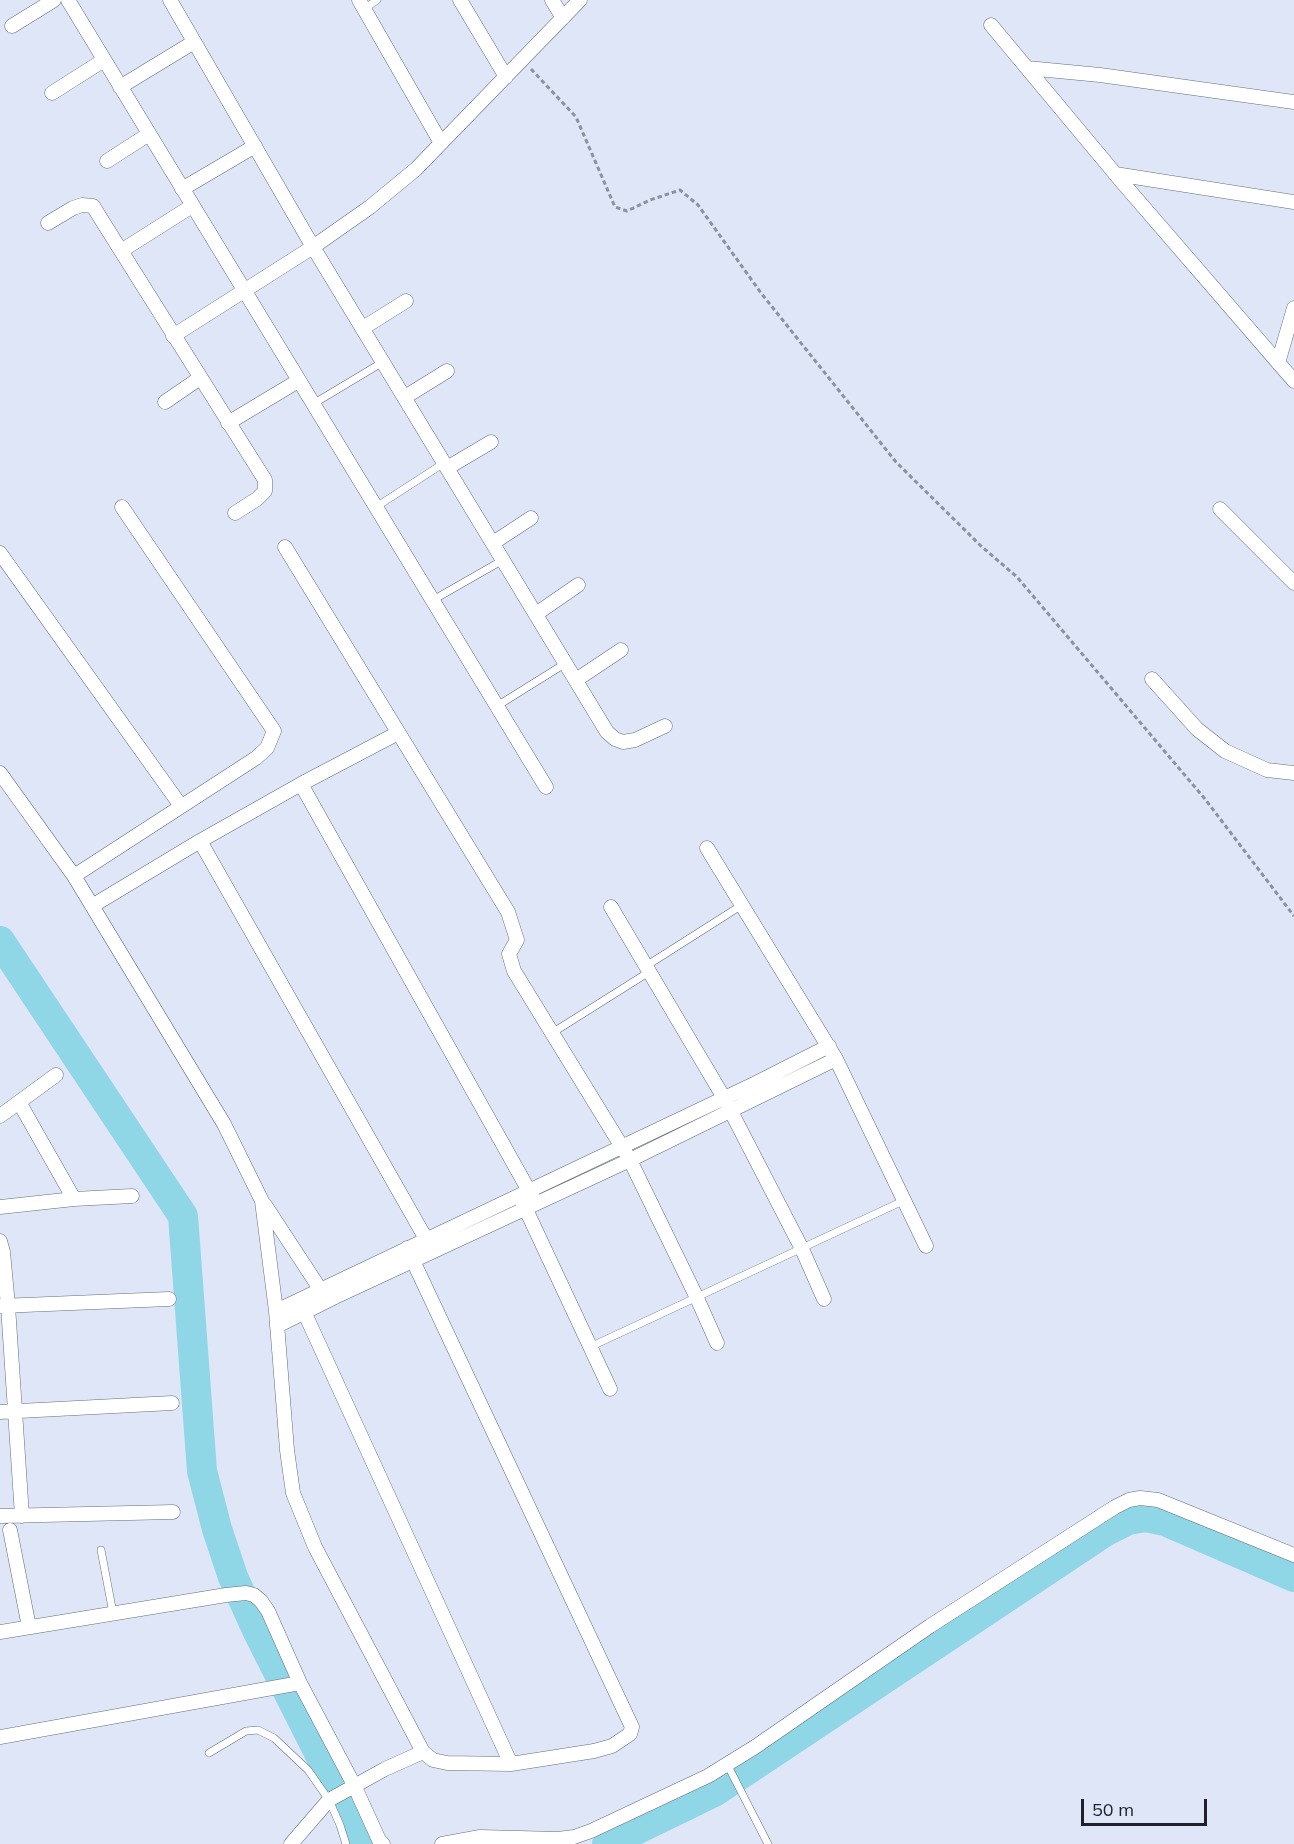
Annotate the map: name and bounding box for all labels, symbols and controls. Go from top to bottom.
scale bar [1084,1787,1210,1825]
text: 50 m [1092,1798,1134,1821]

